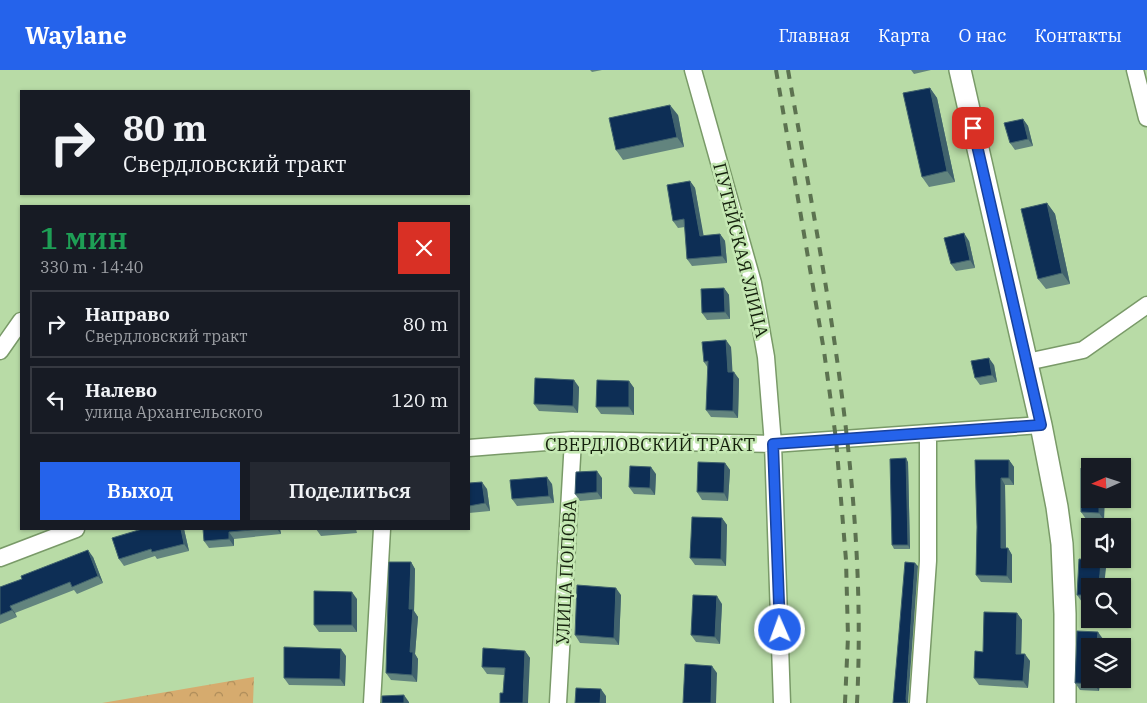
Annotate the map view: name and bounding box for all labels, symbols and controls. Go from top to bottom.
text: Waylane [25,19,127,51]
text: Главная [778,24,850,47]
text: Карта [878,24,930,47]
text: О нас [958,24,1006,47]
text: Контакты [1034,24,1122,47]
text: 80 m [123,105,207,151]
pin [952,107,994,149]
icon: right [40,110,105,175]
icon: arrive [959,114,987,142]
text: Свердловский тракт [123,149,347,178]
street label: ПУТЕЙСКАЯ УЛИЦА [708,160,774,341]
text: 1 мин [40,218,128,257]
button: close [398,222,450,274]
text: 330 m · 14:40 [40,257,143,277]
text: Направо [85,302,170,326]
icon: right [42,310,70,338]
text: 80 m [403,312,448,336]
text: Свердловский тракт [85,326,248,346]
text: Налево [85,378,157,402]
icon: left [42,386,70,414]
text: 120 m [391,388,448,412]
text: улица Архангельского [85,402,263,422]
street label: СВЕРДЛОВСКИЙ ТРАКТ [545,433,755,456]
north arrow [1081,458,1131,508]
map controls [1081,458,1131,688]
button: Выход [40,462,240,520]
button: Поделиться [250,462,450,520]
street label: УЛИЦА ПОПОВА [551,498,581,645]
button: sound [1081,518,1131,568]
button: search [1081,578,1131,628]
position arrow [753,603,805,655]
button: layers [1081,638,1131,688]

